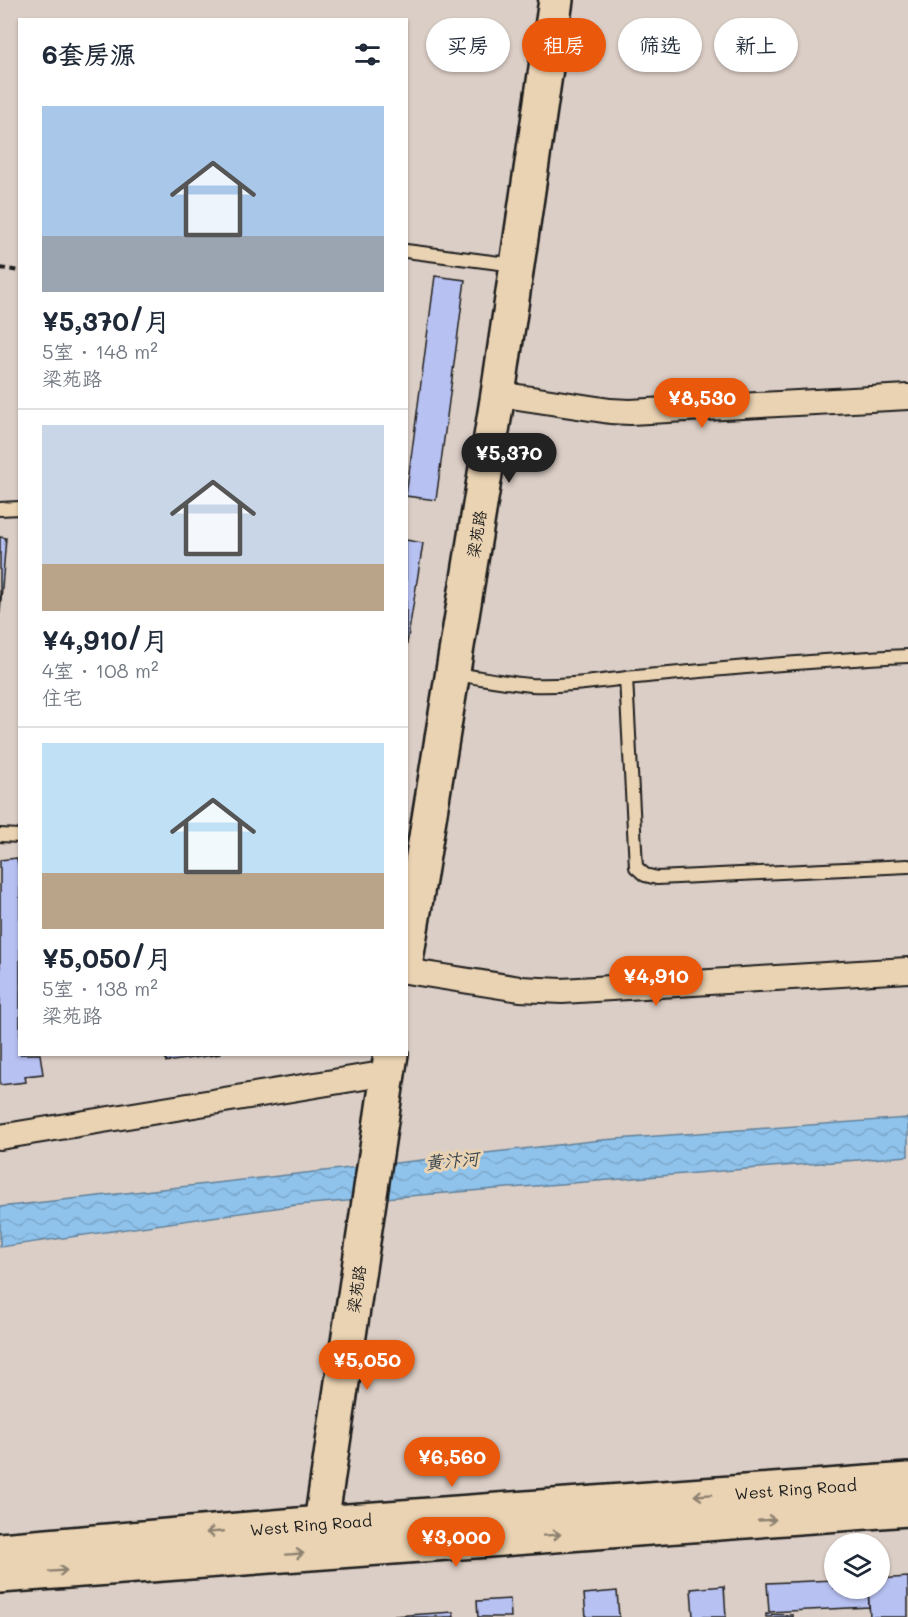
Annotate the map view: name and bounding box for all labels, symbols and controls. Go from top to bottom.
chip: 买房 [426,18,510,72]
chip: 租房 [522,18,606,72]
chip: 筛选 [618,18,702,72]
chip: 新上 [714,18,798,72]
text: 6套房源 [42,37,136,71]
icon: filters [351,38,384,71]
icon: home [159,145,267,253]
text: ¥5,370/月 [42,304,170,338]
text: 5室 · 148 m² [42,338,158,364]
text: 梁苑路 [42,365,102,391]
pin: ¥8,530 [653,378,751,429]
text: ¥8,530 [668,384,736,410]
pin: ¥5,370 [460,433,558,484]
text: ¥5,370 [476,439,542,465]
icon: home [159,464,267,572]
street label: 梁苑路 [462,509,490,559]
text: ¥4,910/月 [42,623,169,657]
text: 4室 · 108 m² [42,657,159,683]
text: 住宅 [42,684,82,710]
icon: home [159,782,267,890]
text: ¥5,050/月 [42,941,172,975]
pin: ¥4,910 [607,956,705,1007]
text: ¥4,910 [623,962,689,988]
text: 5室 · 138 m² [42,975,158,1001]
text: 梁苑路 [42,1002,102,1028]
water label: 黄汴河 [424,1145,483,1174]
street label: 梁苑路 [342,1264,370,1314]
pin: ¥5,050 [318,1340,416,1391]
text: ¥5,050 [333,1346,401,1372]
pin: ¥6,560 [403,1437,501,1488]
text: ¥6,560 [418,1443,486,1469]
street label: West Ring Road [734,1473,857,1503]
one-way arrow [694,1490,714,1501]
street label: West Ring Road [249,1509,373,1539]
one-way arrow [757,1514,777,1525]
pin: ¥3,000 [407,1517,505,1568]
text: ¥3,000 [421,1523,491,1549]
one-way arrow [206,1527,226,1538]
one-way arrow [542,1530,562,1541]
map controls [824,1533,890,1599]
button: layers [824,1533,890,1599]
one-way arrow [284,1548,304,1559]
one-way arrow [48,1566,68,1577]

